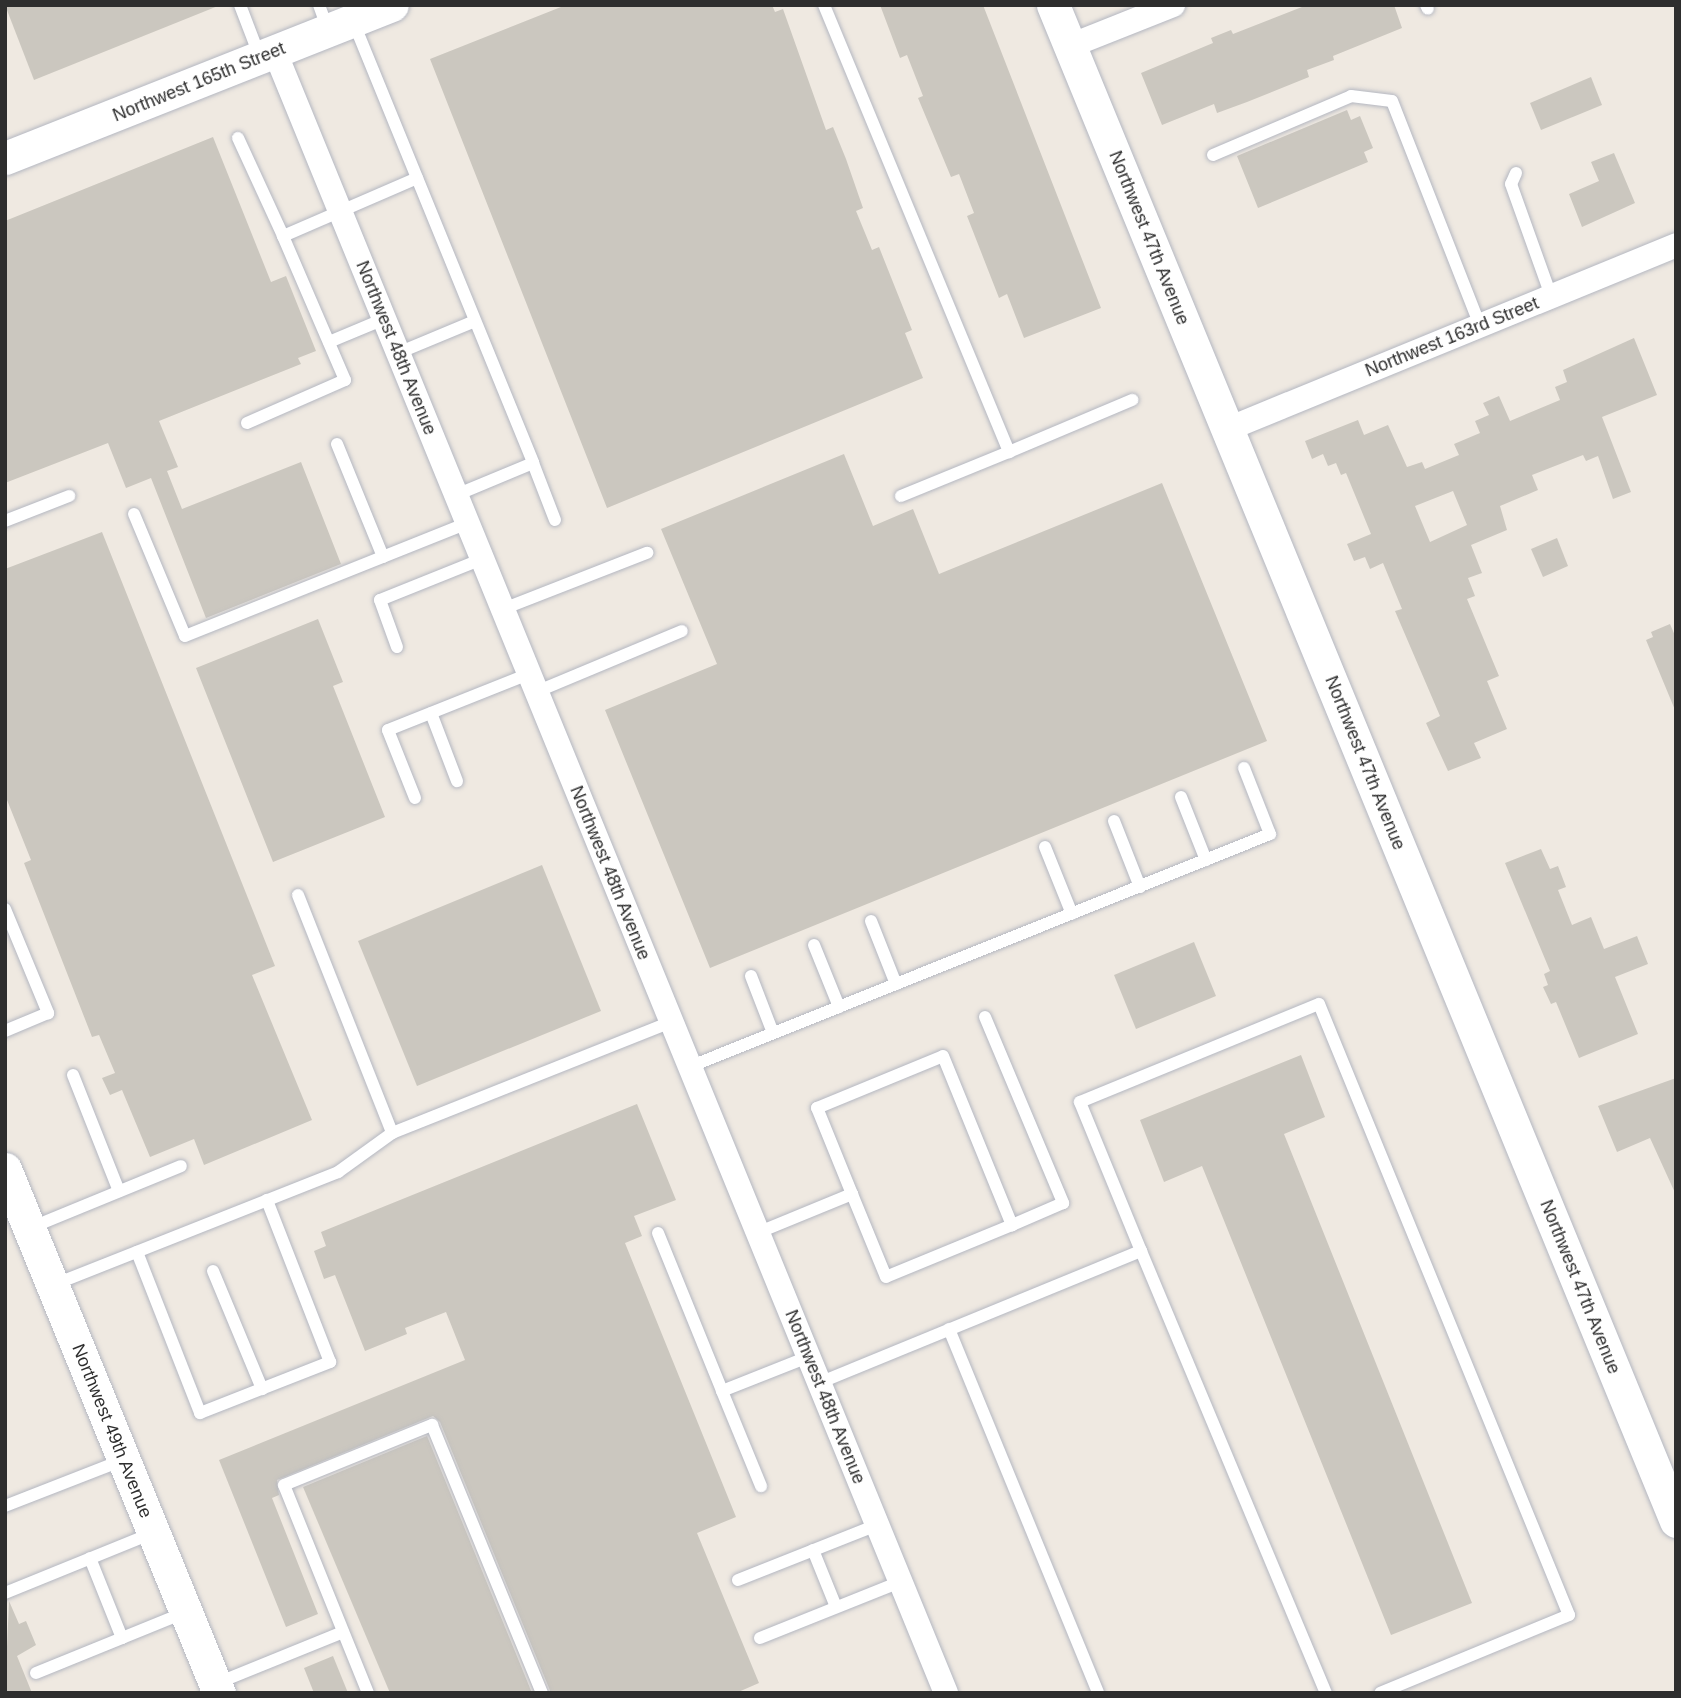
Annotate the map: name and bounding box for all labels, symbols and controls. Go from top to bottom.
street label: Northwest 165th Street [110,38,288,126]
street label: Northwest 47th Avenue [1104,147,1194,329]
street label: Northwest 48th Avenue [351,257,441,439]
street label: Northwest 163rd Street [1362,292,1542,382]
street label: Northwest 47th Avenue [1320,672,1410,854]
street label: Northwest 48th Avenue [565,782,655,964]
street label: Northwest 47th Avenue [1535,1196,1625,1378]
street label: Northwest 48th Avenue [780,1306,870,1488]
street label: Northwest 49th Avenue [67,1340,157,1522]

